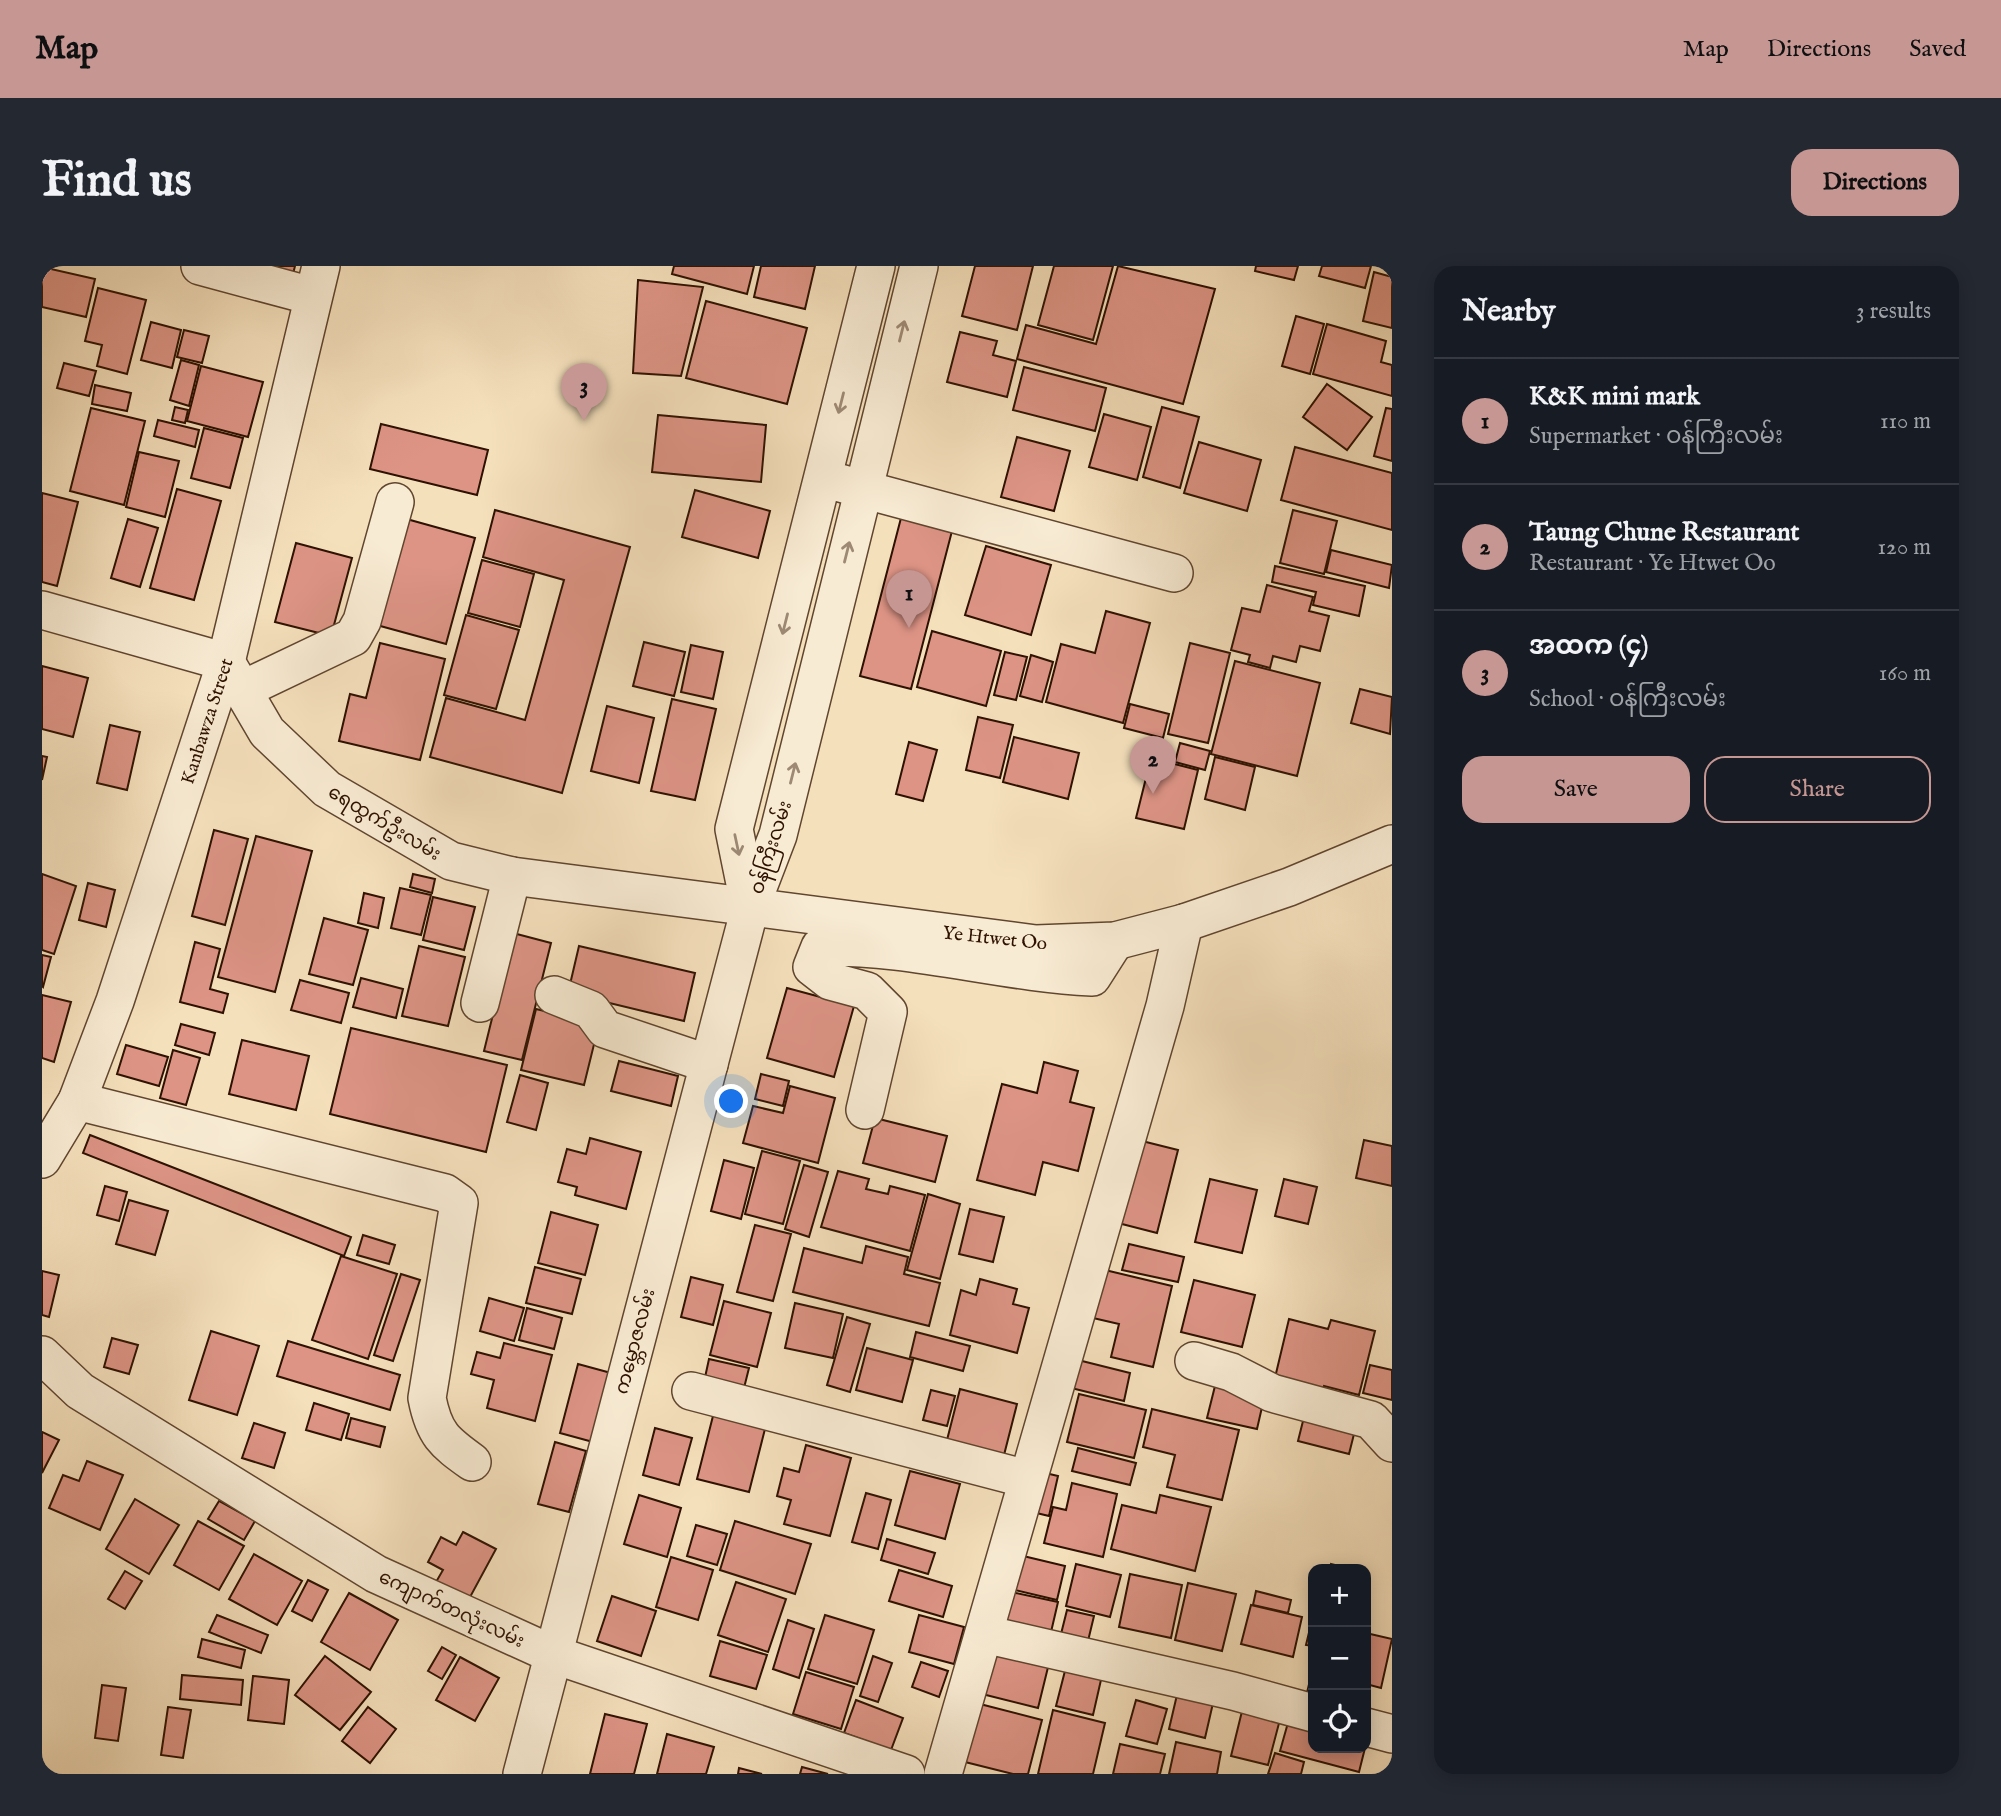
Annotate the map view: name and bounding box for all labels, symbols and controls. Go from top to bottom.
text: Map [35,28,98,70]
text: Map [1683,34,1729,65]
text: Directions [1767,34,1871,65]
text: Saved [1909,34,1966,65]
button: Directions [1791,149,1959,216]
text: Find us [42,151,192,213]
text: Nearby [1462,293,1555,331]
text: 3 results [1856,297,1931,326]
one-way arrow [896,321,909,343]
pin: 3 [561,363,607,421]
text: K&K mini mark [1529,380,1700,413]
one-way arrow [834,392,847,414]
text: 1 [1481,407,1489,436]
text: 110 m [1880,407,1931,436]
text: Supermarket · ဝန်ကြီးလမ်း [1529,422,1783,451]
text: Taung Chune Restaurant [1529,516,1799,549]
text: 2 [1480,533,1490,562]
text: 120 m [1878,533,1931,562]
one-way arrow [841,541,854,564]
text: Restaurant · Ye Htwet Oo [1529,549,1776,578]
pin: 1 [886,570,932,628]
one-way arrow [778,612,791,635]
text: အထက (၄) [1529,630,1648,663]
street label: Kanbawza Street [176,655,240,788]
text: 3 [1481,659,1489,688]
text: 160 m [1879,659,1931,688]
text: School · ဝန်ကြီးလမ်း [1529,685,1726,714]
pin: 2 [1130,736,1176,794]
button: Save [1462,756,1690,823]
button: Share [1704,756,1931,823]
one-way arrow [787,762,800,785]
street label: ရေထွက်ဦးလမ်း [322,777,447,869]
street label: ဝန်ကြီးလမ်း [742,797,800,898]
one-way arrow [731,833,745,856]
street label: Ye Htwet Oo [941,922,1048,956]
your location [714,1084,748,1118]
street label: ကမ္ဘောဇလမ်း [606,1285,663,1397]
street label: ကျောက်တလုံးလမ်း [373,1562,530,1657]
map controls [1308,1564,1371,1753]
button: + [1308,1564,1371,1627]
button: − [1308,1627,1371,1690]
button: locate [1308,1690,1371,1753]

